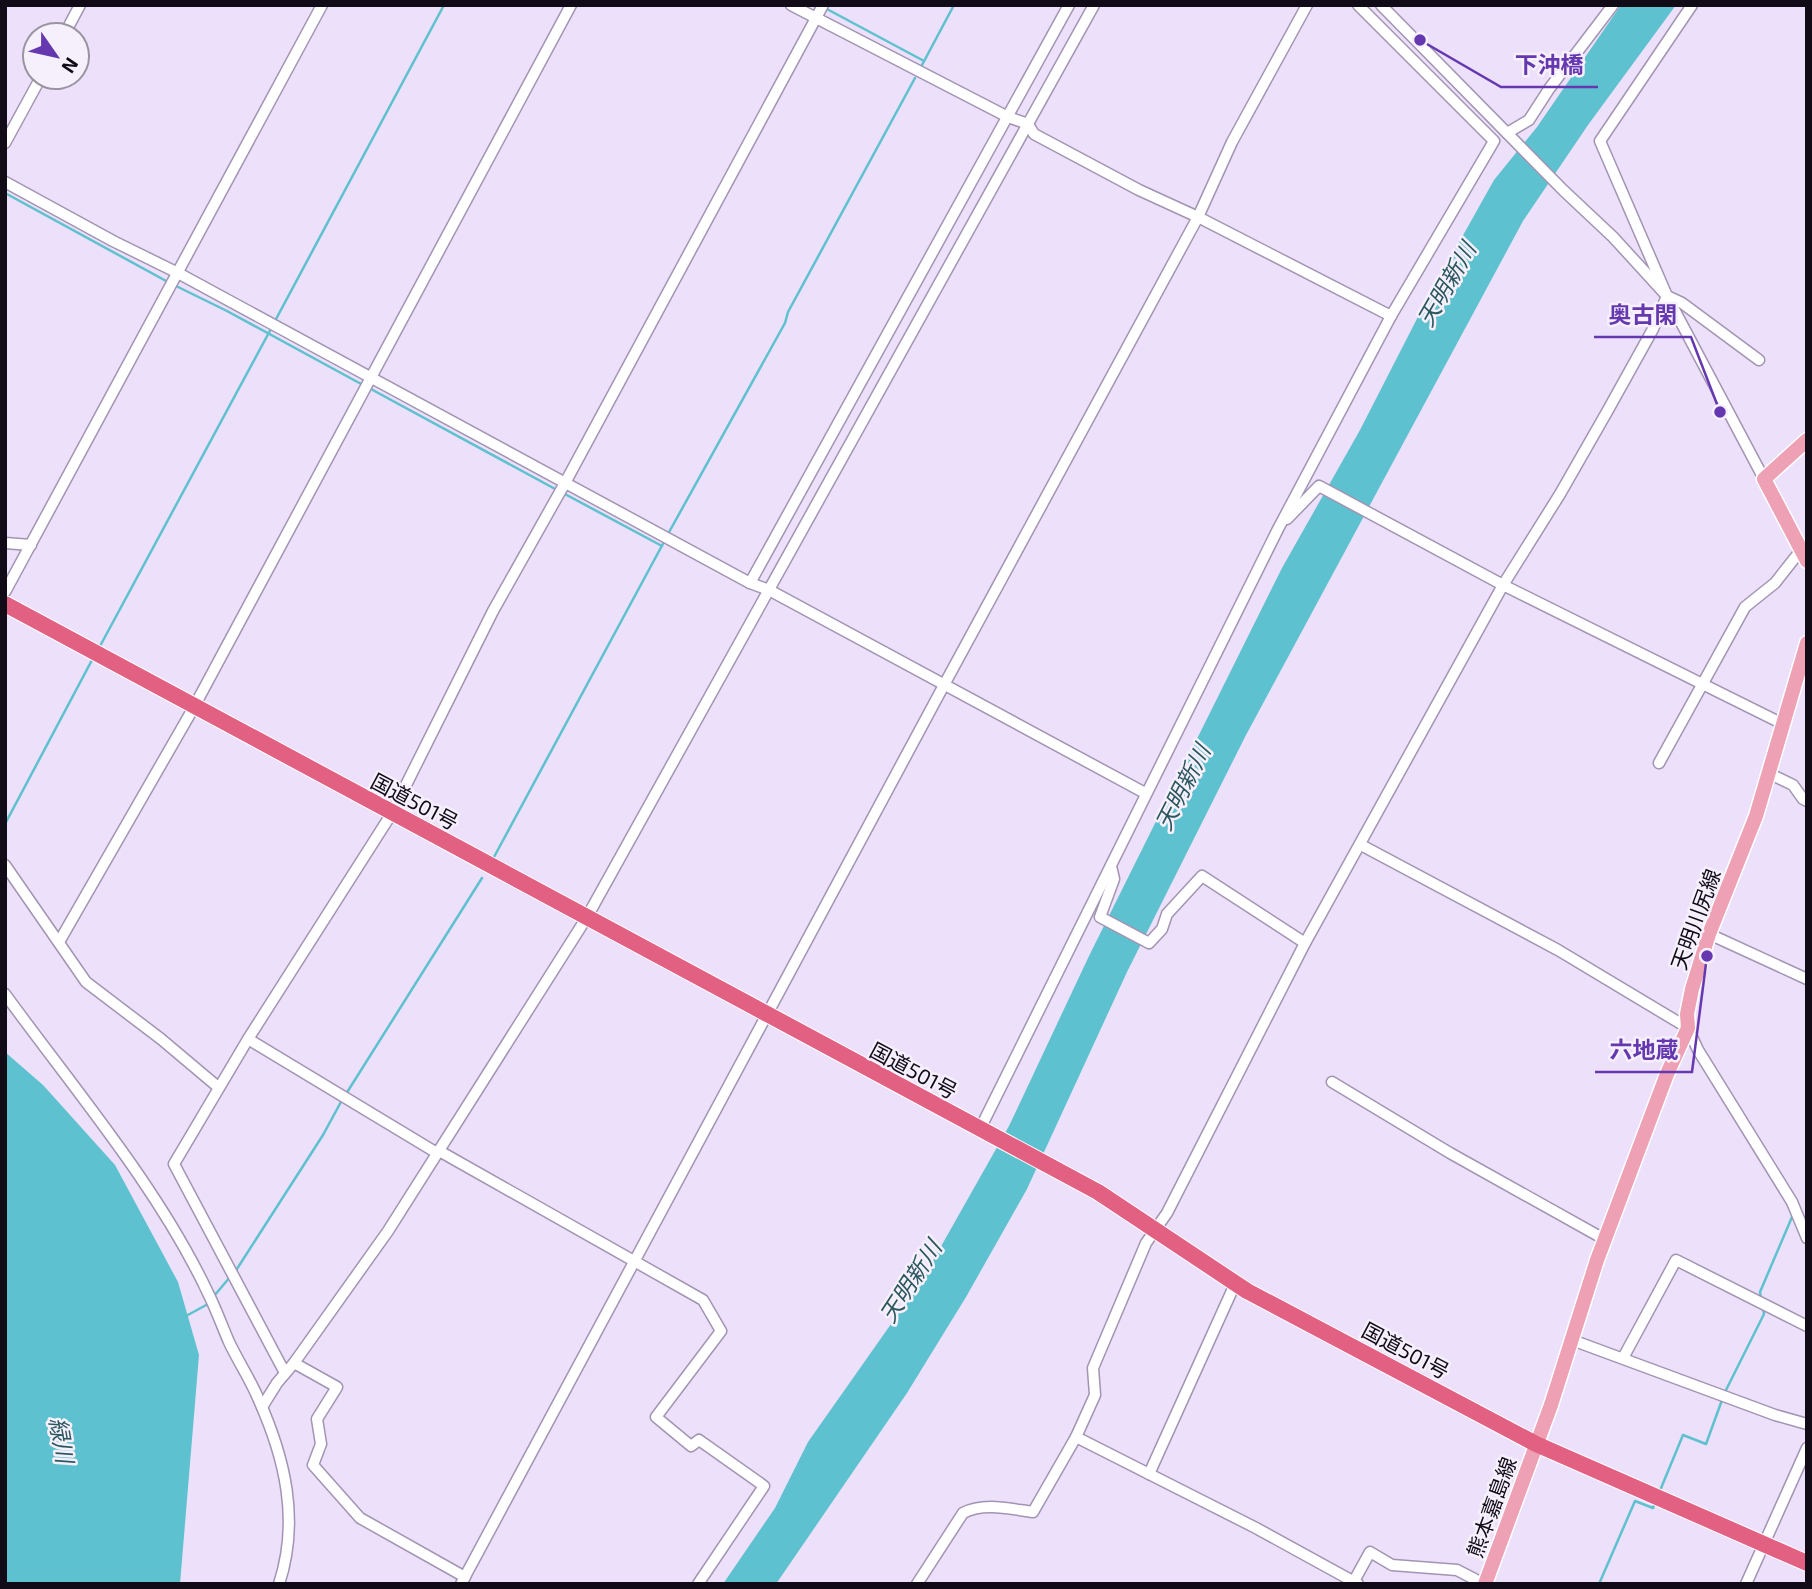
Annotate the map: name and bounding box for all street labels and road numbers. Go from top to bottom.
street label: 国道501号 [367,768,463,834]
street label: 天明川尻線 [1665,865,1725,973]
street label: 国道501号 [866,1037,962,1103]
street label: 国道501号 [1358,1317,1454,1383]
street label: 熊本嘉島線 [1461,1453,1521,1561]

